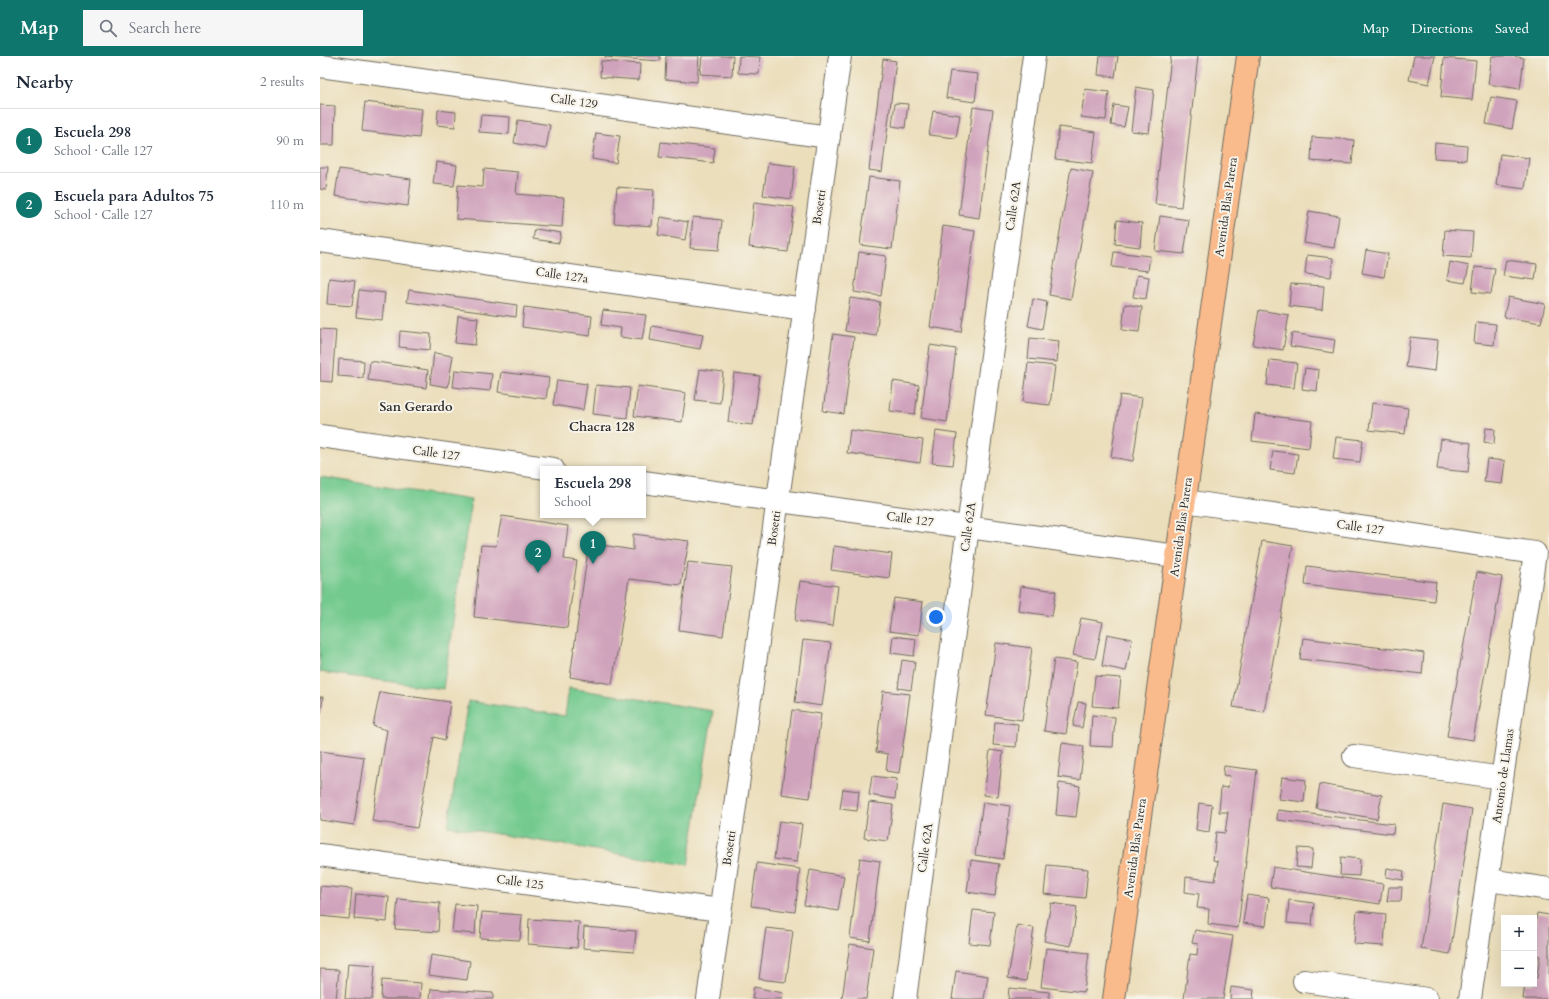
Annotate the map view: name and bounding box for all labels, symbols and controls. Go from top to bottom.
search box [83,10,363,46]
text: Map [20,15,59,41]
icon: search [97,17,119,39]
text: Search here [129,18,201,38]
text: Map [1363,19,1389,38]
text: Directions [1411,19,1473,38]
text: Saved [1495,19,1529,38]
text: Nearby [16,71,73,94]
text: 2 results [260,73,304,91]
street label: Calle 129 [549,90,599,112]
text: Escuela 298 [54,122,132,142]
text: 1 [26,132,32,150]
text: 90 m [276,132,304,150]
text: School · Calle 127 [54,142,153,160]
street label: Avenida Blas Parera [1211,155,1241,258]
street label: Calle 62A [1002,180,1024,232]
text: Escuela para Adultos 75 [54,186,214,206]
street label: Bosetti [809,188,829,225]
text: 2 [26,196,32,214]
text: 110 m [270,196,304,214]
text: School · Calle 127 [54,206,153,224]
street label: Calle 127a [535,263,590,287]
district label: San Gerardo [379,398,453,416]
district label: Chacra 128 [569,418,635,436]
street label: Calle 127 [411,442,461,464]
popup [540,466,646,518]
text: Escuela 298 [554,473,632,493]
street label: Avenida Blas Parera [1166,475,1196,578]
text: School [554,493,591,511]
street label: Calle 62A [957,501,979,553]
street label: Calle 127 [885,508,935,530]
street label: Bosetti [764,509,784,546]
street label: Calle 127 [1335,516,1385,538]
pin: 1 [580,531,606,564]
pin: 2 [525,540,551,573]
your location [926,607,946,627]
street label: Antonio de Llamas [1488,728,1518,824]
street label: Avenida Blas Parera [1120,796,1150,899]
street label: Calle 62A [914,822,936,874]
street label: Bosetti [719,829,739,866]
street label: Calle 125 [495,871,545,893]
map controls [1501,915,1537,987]
button: + [1501,915,1537,951]
button: − [1501,951,1537,987]

